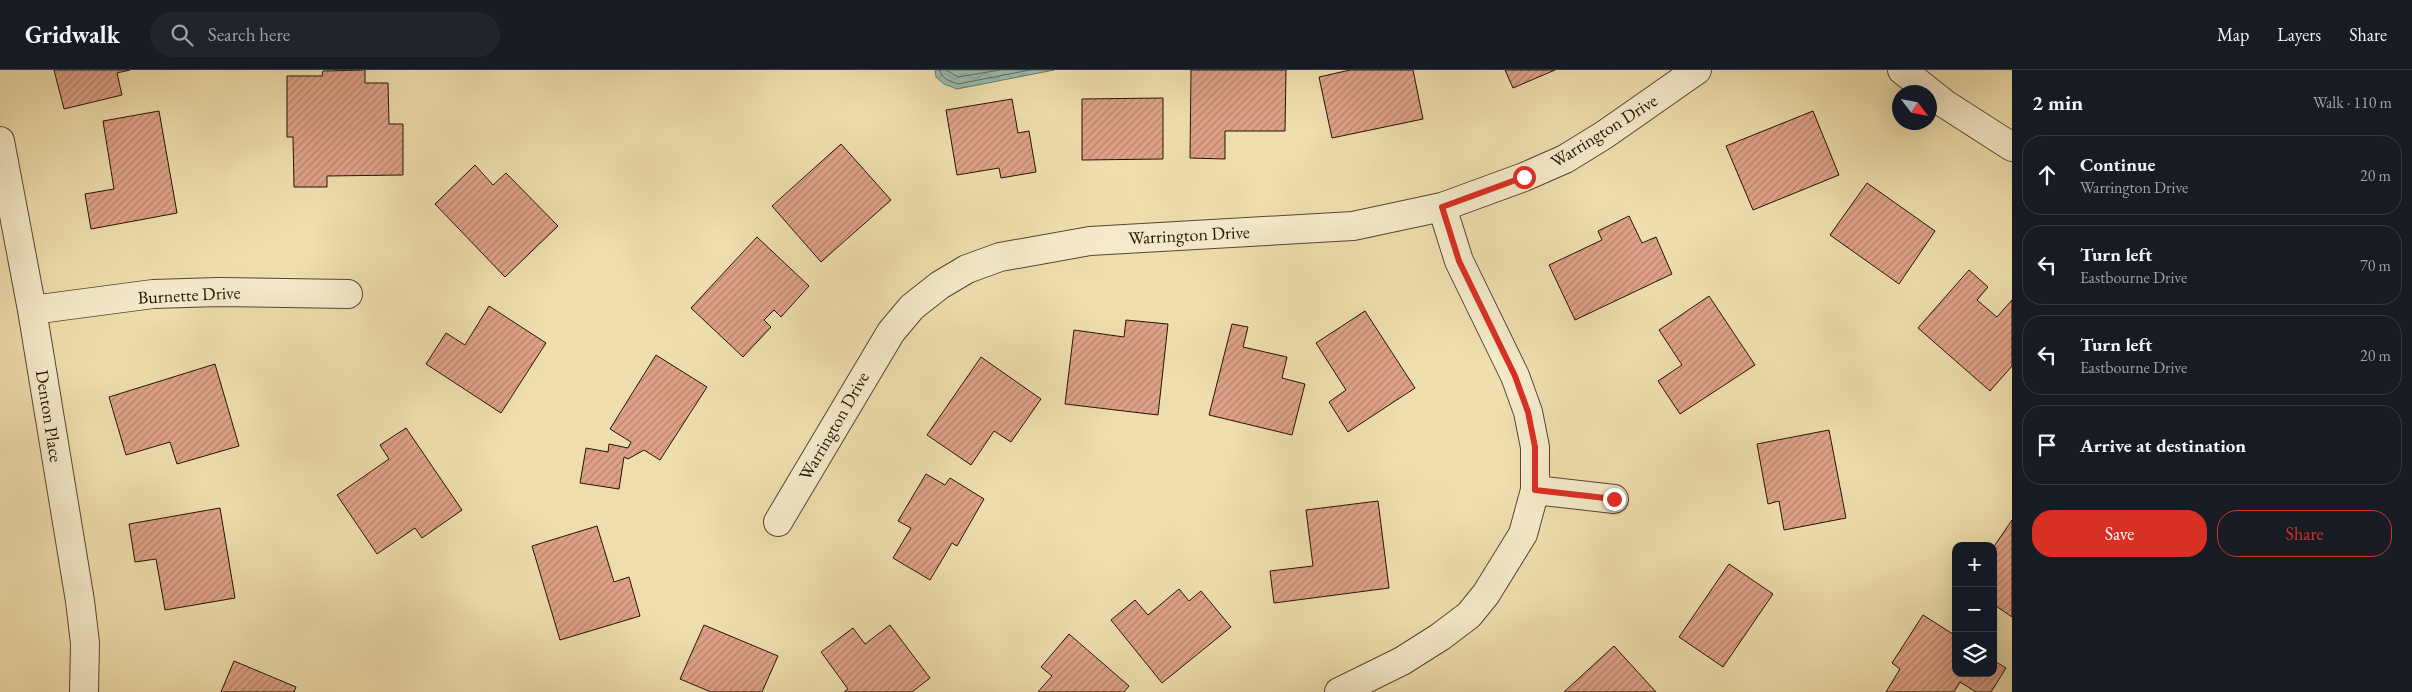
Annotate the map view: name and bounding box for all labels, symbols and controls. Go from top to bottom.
search box [150,12,500,57]
text: Gridwalk [25,19,120,50]
icon: search [168,21,196,49]
text: Search here [208,22,290,47]
text: Map [2217,23,2249,46]
text: Layers [2277,23,2321,46]
text: Share [2349,23,2387,46]
north arrow [1892,85,1937,130]
street label: Warrington Drive [1546,89,1661,173]
text: 2 min [2032,89,2083,116]
text: Walk · 110 m [2313,92,2392,113]
text: Continue [2080,152,2155,177]
icon: ahead [2033,161,2061,189]
text: 20 m [2360,165,2391,186]
route start [1513,166,1536,189]
text: Warrington Drive [2080,177,2188,198]
street label: Warrington Drive [1128,220,1250,249]
text: Turn left [2080,242,2152,267]
icon: left [2033,251,2061,279]
text: 70 m [2360,255,2391,276]
text: Eastbourne Drive [2080,267,2187,288]
street label: Burnette Drive [137,280,241,309]
text: Turn left [2080,332,2152,357]
icon: left [2033,341,2061,369]
text: 20 m [2360,345,2391,366]
text: Eastbourne Drive [2080,357,2187,378]
street label: Warrington Drive [793,367,874,484]
street label: Denton Place [31,368,68,464]
icon: arrive [2033,431,2061,459]
text: Arrive at destination [2080,433,2246,458]
route end [1603,488,1626,511]
button: Save [2032,510,2207,557]
button: Share [2217,510,2392,557]
map controls [1952,542,1997,677]
button: + [1952,542,1997,587]
button: − [1952,587,1997,632]
button: layers [1952,632,1997,677]

